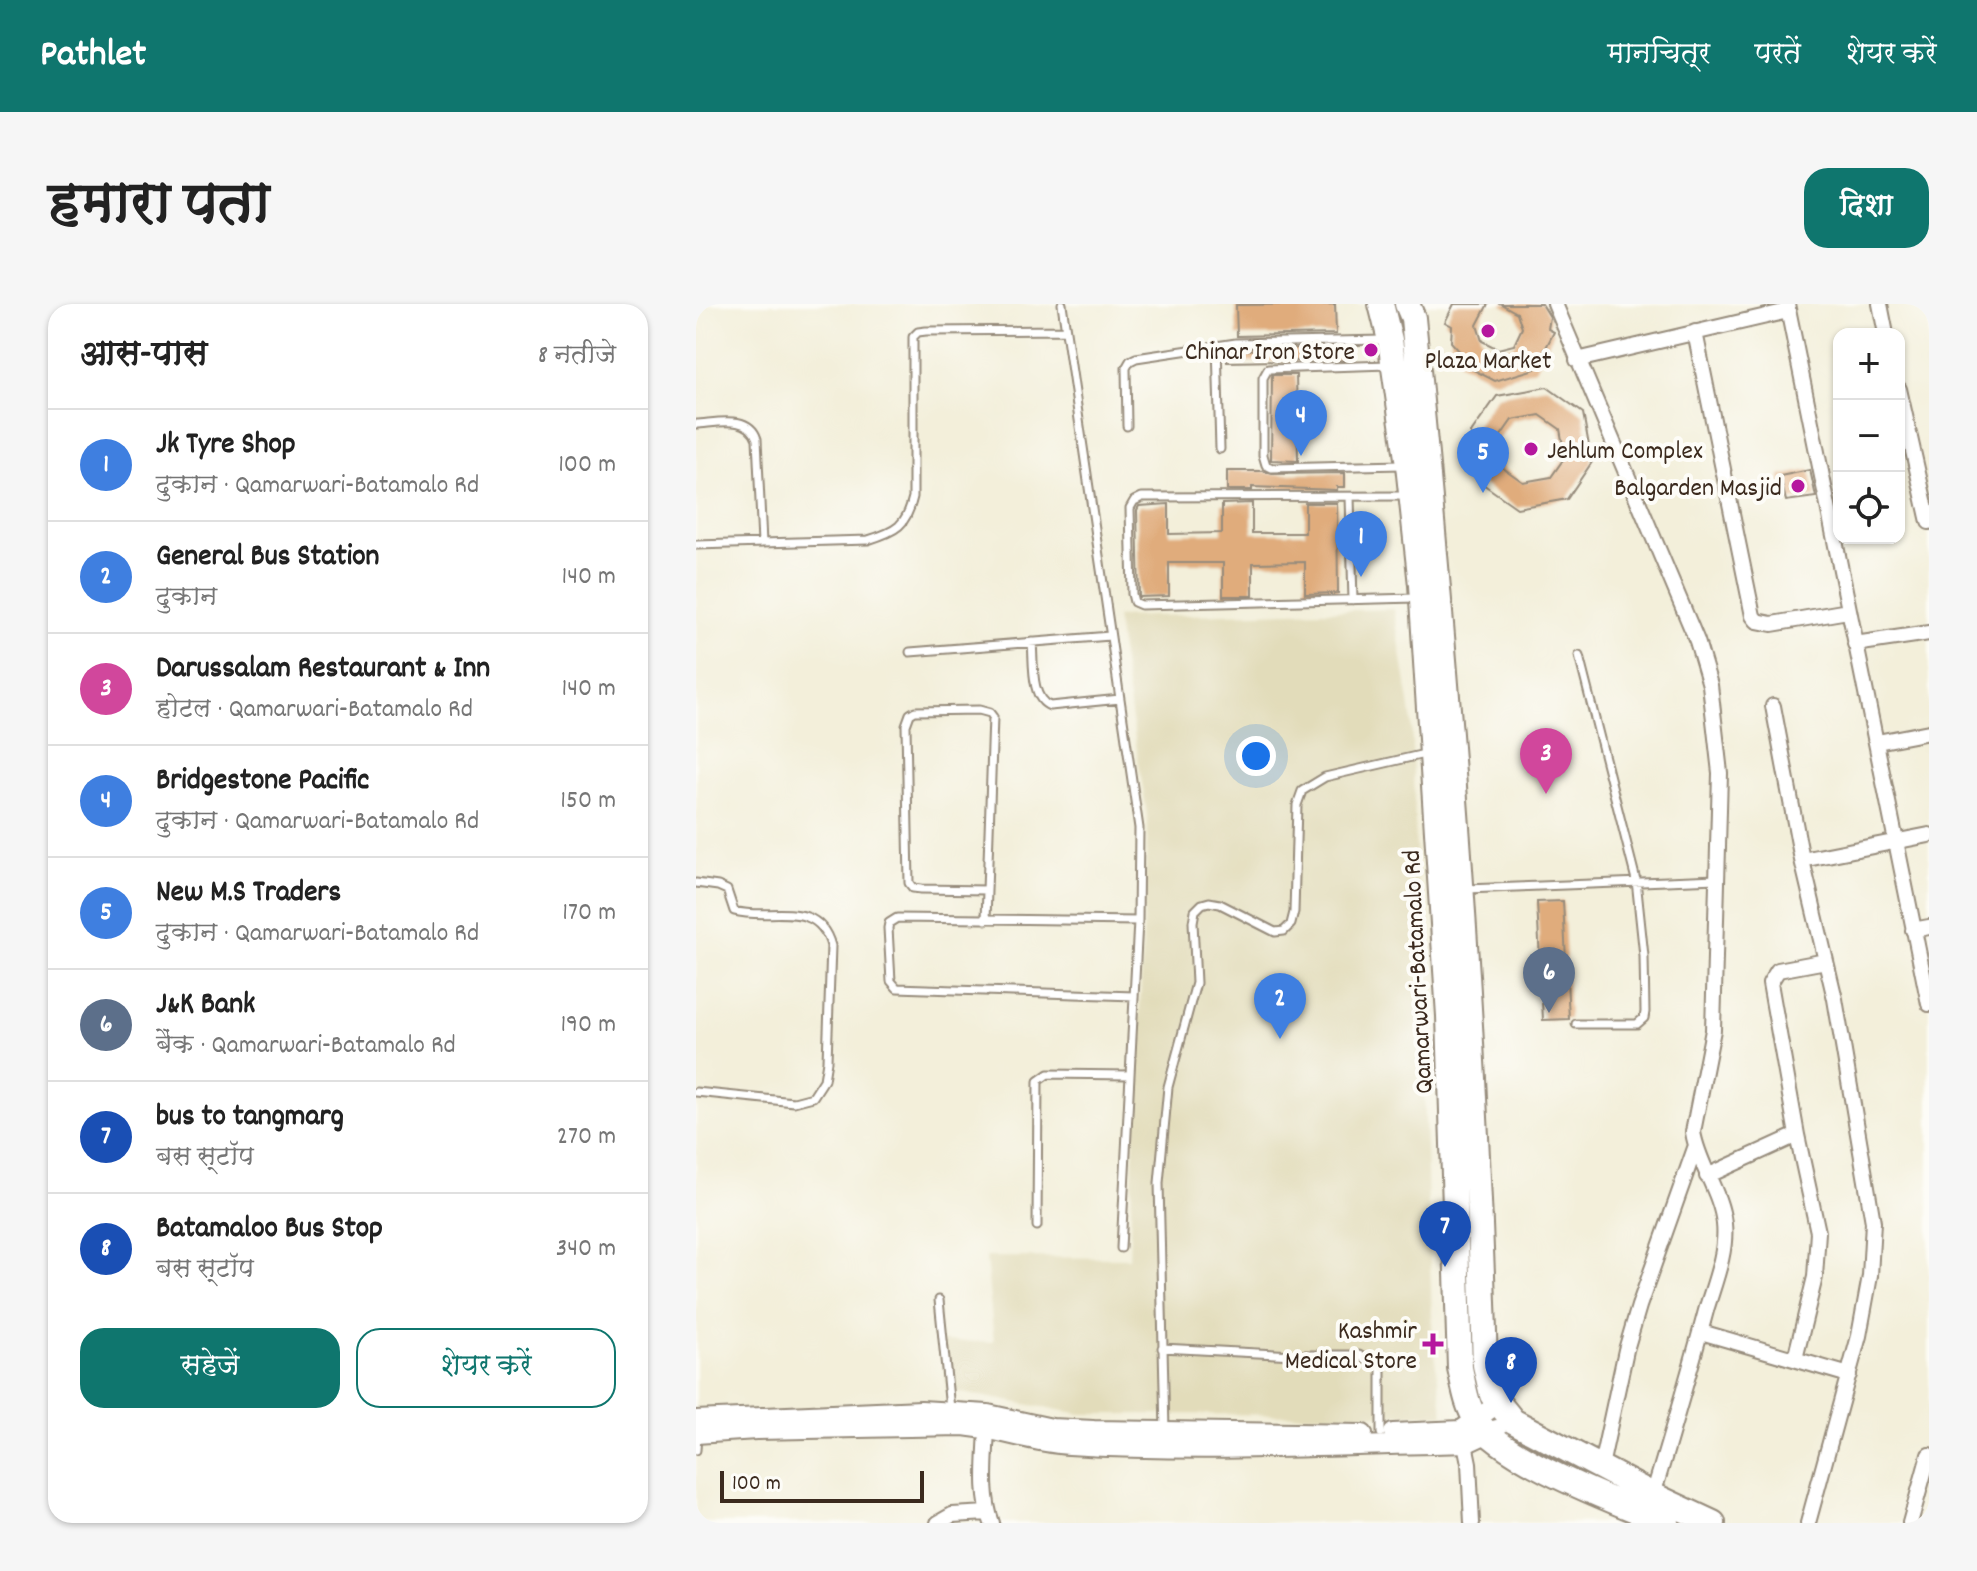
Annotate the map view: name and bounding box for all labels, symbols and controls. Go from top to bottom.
text: Pathlet [40,29,146,84]
text: मानचित्र [1607,36,1710,76]
text: परतें [1754,36,1801,76]
text: शेयर करें [1845,36,1937,76]
text: हमारा पता [48,168,270,248]
button: दिशा [1804,168,1929,248]
marker: Plaza Market [1479,322,1497,340]
map controls [1833,328,1905,544]
button: + [1833,328,1905,400]
text: आस-पास [80,332,207,381]
place label: Chinar Iron Store [1185,335,1355,372]
text: 8 नतीजे [538,338,616,375]
marker: Chinar Iron Store [1362,341,1380,359]
place label: Plaza Market [1425,344,1552,381]
pin: 4 [1275,390,1327,456]
button: − [1833,400,1905,472]
text: Jk Tyre Shop [156,425,296,468]
pin: 5 [1457,427,1509,493]
place label: Jehlum Complex [1547,434,1703,471]
marker: Jehlum Complex [1522,440,1540,458]
text: 1 [103,447,109,484]
text: 100 m [558,447,616,484]
text: दुकान · Qamarwari-Batamalo Rd [156,468,479,505]
place label: Balgarden Masjid [1614,471,1782,508]
button: locate [1833,472,1905,544]
marker: Balgarden Masjid [1789,477,1807,495]
pin: 1 [1335,511,1387,577]
text: General Bus Station [156,537,379,580]
text: 2 [100,559,112,596]
text: 140 m [562,559,616,596]
text: दुकान [156,580,217,617]
text: Darussalam Restaurant & Inn [156,649,490,692]
text: 3 [100,671,112,708]
text: 140 m [562,671,616,708]
text: होटल · Qamarwari-Batamalo Rd [156,692,473,729]
pin: 3 [1520,728,1572,794]
your location [1236,736,1276,776]
text: Bridgestone Pacific [156,761,369,804]
text: 4 [101,783,111,820]
text: 150 m [560,783,616,820]
text: दुकान · Qamarwari-Batamalo Rd [156,804,479,841]
street label: Qamarwari-Batamalo Rd [1395,849,1444,1095]
text: New M.S Traders [156,873,341,916]
text: 5 [100,895,112,932]
text: 170 m [562,895,616,932]
text: दुकान · Qamarwari-Batamalo Rd [156,916,479,953]
pin: 6 [1523,947,1575,1013]
pin: 2 [1254,973,1306,1039]
text: J&K Bank [156,985,255,1028]
text: 6 [100,1007,112,1044]
text: 190 m [560,1007,616,1044]
text: बैंक · Qamarwari-Batamalo Rd [156,1028,456,1065]
text: bus to tangmarg [156,1097,344,1140]
text: 7 [101,1119,111,1156]
text: 270 m [557,1119,616,1156]
text: बस स्टॉप [156,1140,254,1177]
pin: 7 [1419,1201,1471,1267]
text: Batamaloo Bus Stop [156,1209,383,1252]
text: 8 [101,1231,111,1268]
text: 340 m [556,1231,616,1268]
text: बस स्टॉप [156,1252,254,1289]
place label: Kashmir Medical Store [1285,1314,1417,1381]
button: सहेजें [80,1328,340,1408]
button: शेयर करें [356,1328,616,1408]
marker: Kashmir Medical Store [1424,1335,1442,1353]
pin: 8 [1485,1337,1537,1403]
scale bar [720,1467,924,1503]
text: 100 m [732,1469,781,1500]

